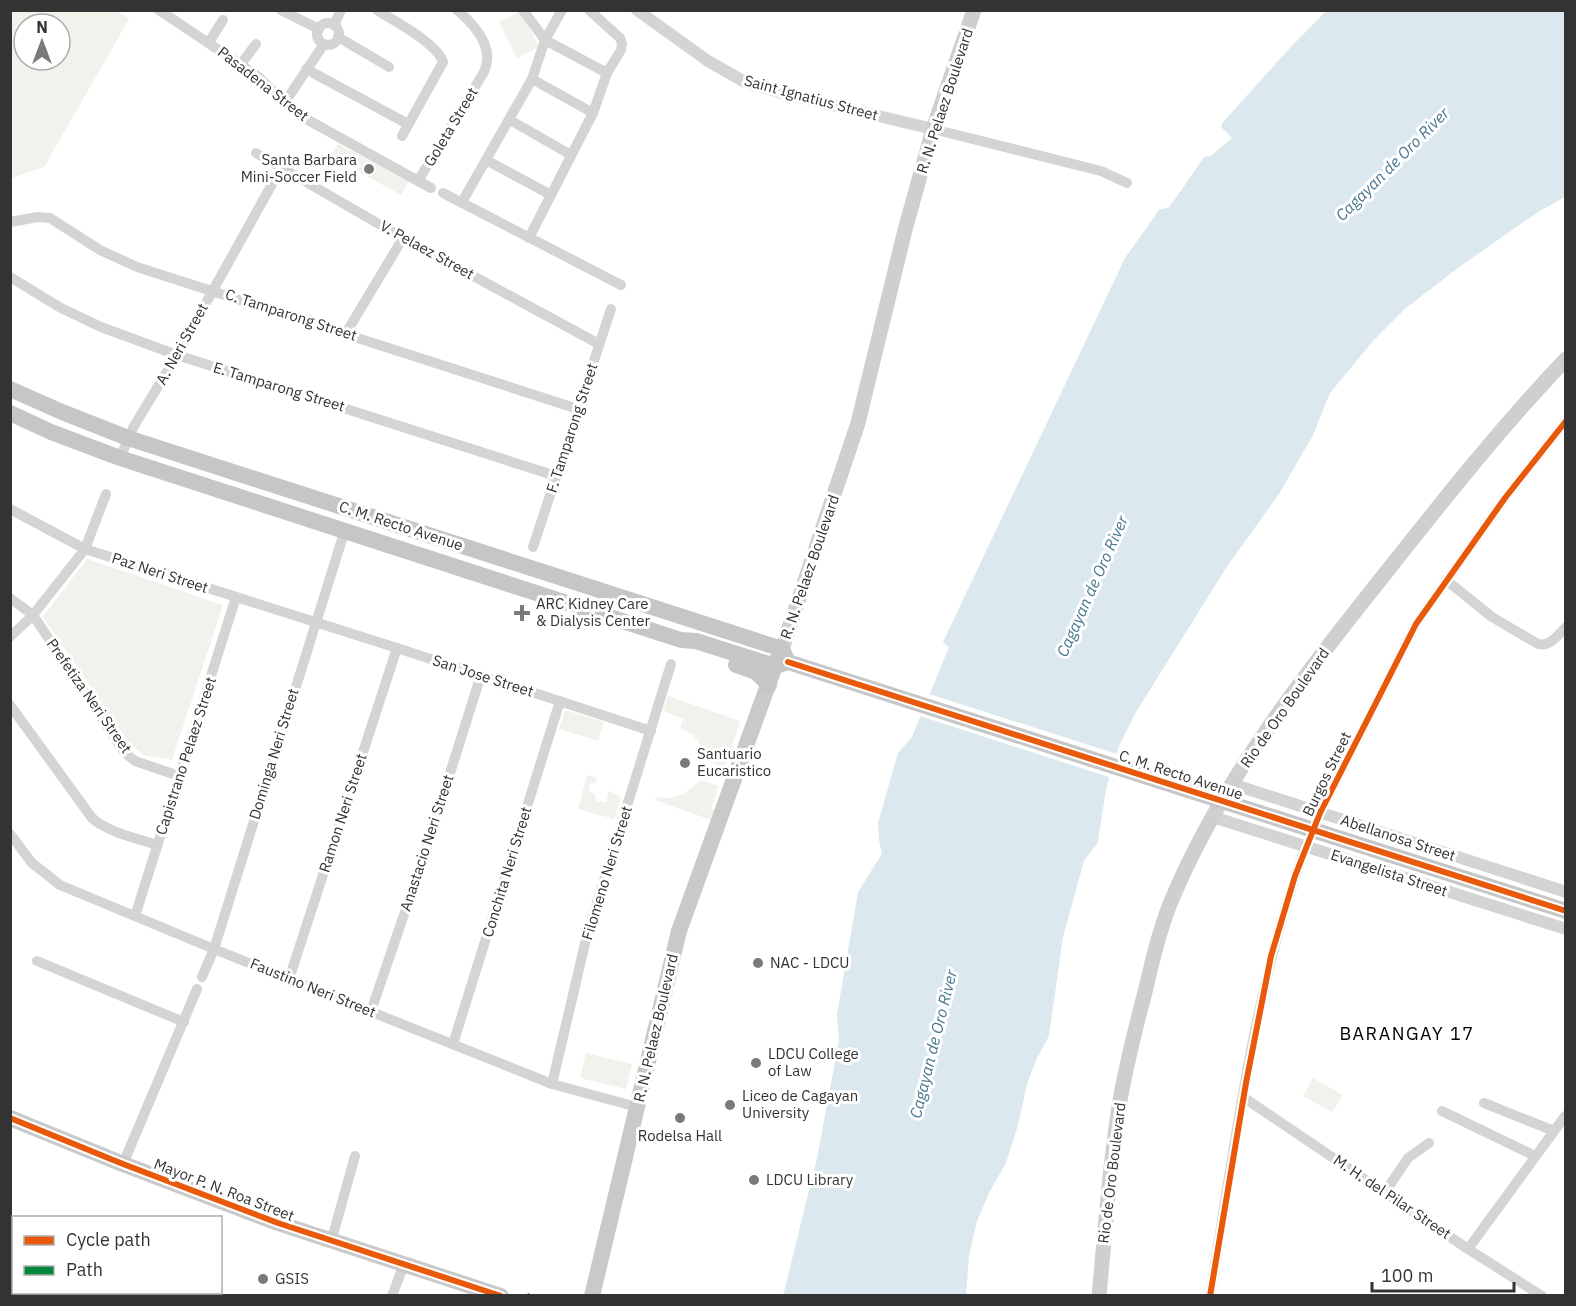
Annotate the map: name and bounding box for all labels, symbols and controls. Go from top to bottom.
north arrow [12,12,72,72]
text: N [36,17,48,37]
street label: R. N. Pelaez Boulevard [912,26,977,176]
street label: Pasadena Street [214,42,313,125]
street label: Saint Ignatius Street [742,71,880,125]
street label: Goleta Street [419,84,482,170]
water label: Cagayan de Oro River [1331,102,1454,225]
place label: Santa Barbara Mini-Soccer Field [241,150,357,186]
marker: Santa Barbara Mini-Soccer Field [362,162,376,176]
street label: V. Pelaez Street [377,216,478,283]
street label: C. Tamparong Street [223,284,359,345]
street label: A. Neri Street [151,300,212,388]
street label: E. Tamparong Street [211,357,347,416]
street label: F. Tamparong Street [542,361,601,495]
street label: R. N. Pelaez Boulevard [776,492,843,642]
street label: C. M. Recto Avenue [337,497,465,555]
water label: Cagayan de Oro River [1052,511,1133,660]
street label: Paz Neri Street [110,548,211,597]
place label: ARC Kidney Care & Dialysis Center [536,594,651,630]
marker: ARC Kidney Care & Dialysis Center [513,604,531,622]
street label: Prefetiza Neri Street [43,635,136,757]
street label: Rio de Oro Boulevard [1236,644,1333,771]
street label: San Jose Street [430,650,536,701]
street label: Capistrano Pelaez Street [151,674,220,837]
street label: Dominga Neri Street [245,686,302,822]
street label: Burgos Street [1298,728,1355,819]
place label: Santuario Eucaristico [697,744,771,780]
street label: C. M. Recto Avenue [1117,746,1245,804]
street label: Ramon Neri Street [314,751,371,875]
marker: Santuario Eucaristico [678,756,692,770]
street label: Anastacio Neri Street [395,772,458,914]
street label: Conchita Neri Street [478,804,535,939]
street label: Filomeno Neri Street [577,804,636,942]
street label: Abellanosa Street [1338,810,1458,865]
street label: Evangelista Street [1328,845,1450,900]
street label: R. N. Pelaez Boulevard [629,952,682,1104]
place label: NAC - LDCU [770,953,849,972]
street label: Faustino Neri Street [248,954,379,1021]
marker: NAC - LDCU [751,956,765,970]
water label: Cagayan de Oro River [905,967,961,1120]
district label: BARANGAY 17 [1340,1022,1474,1045]
place label: LDCU College of Law [768,1044,859,1080]
marker: LDCU College of Law [749,1056,763,1070]
place label: Liceo de Cagayan University [742,1086,858,1122]
marker: Liceo de Cagayan University [723,1098,737,1112]
street label: Rio de Oro Boulevard [1093,1101,1130,1245]
marker: Rodelsa Hall [673,1111,687,1125]
place label: Rodelsa Hall [638,1126,722,1145]
street label: M. H. del Pilar Street [1330,1150,1455,1243]
street label: Mayor P. N. Roa Street [151,1154,297,1225]
place label: LDCU Library [766,1170,854,1189]
marker: LDCU Library [747,1173,761,1187]
legend [12,1216,222,1294]
text: Cycle path [66,1228,151,1251]
scale bar [1372,1255,1514,1293]
text: Path [66,1258,103,1281]
text: 100 m [1381,1264,1433,1287]
place label: GSIS [275,1269,309,1288]
marker: GSIS [256,1272,270,1286]

